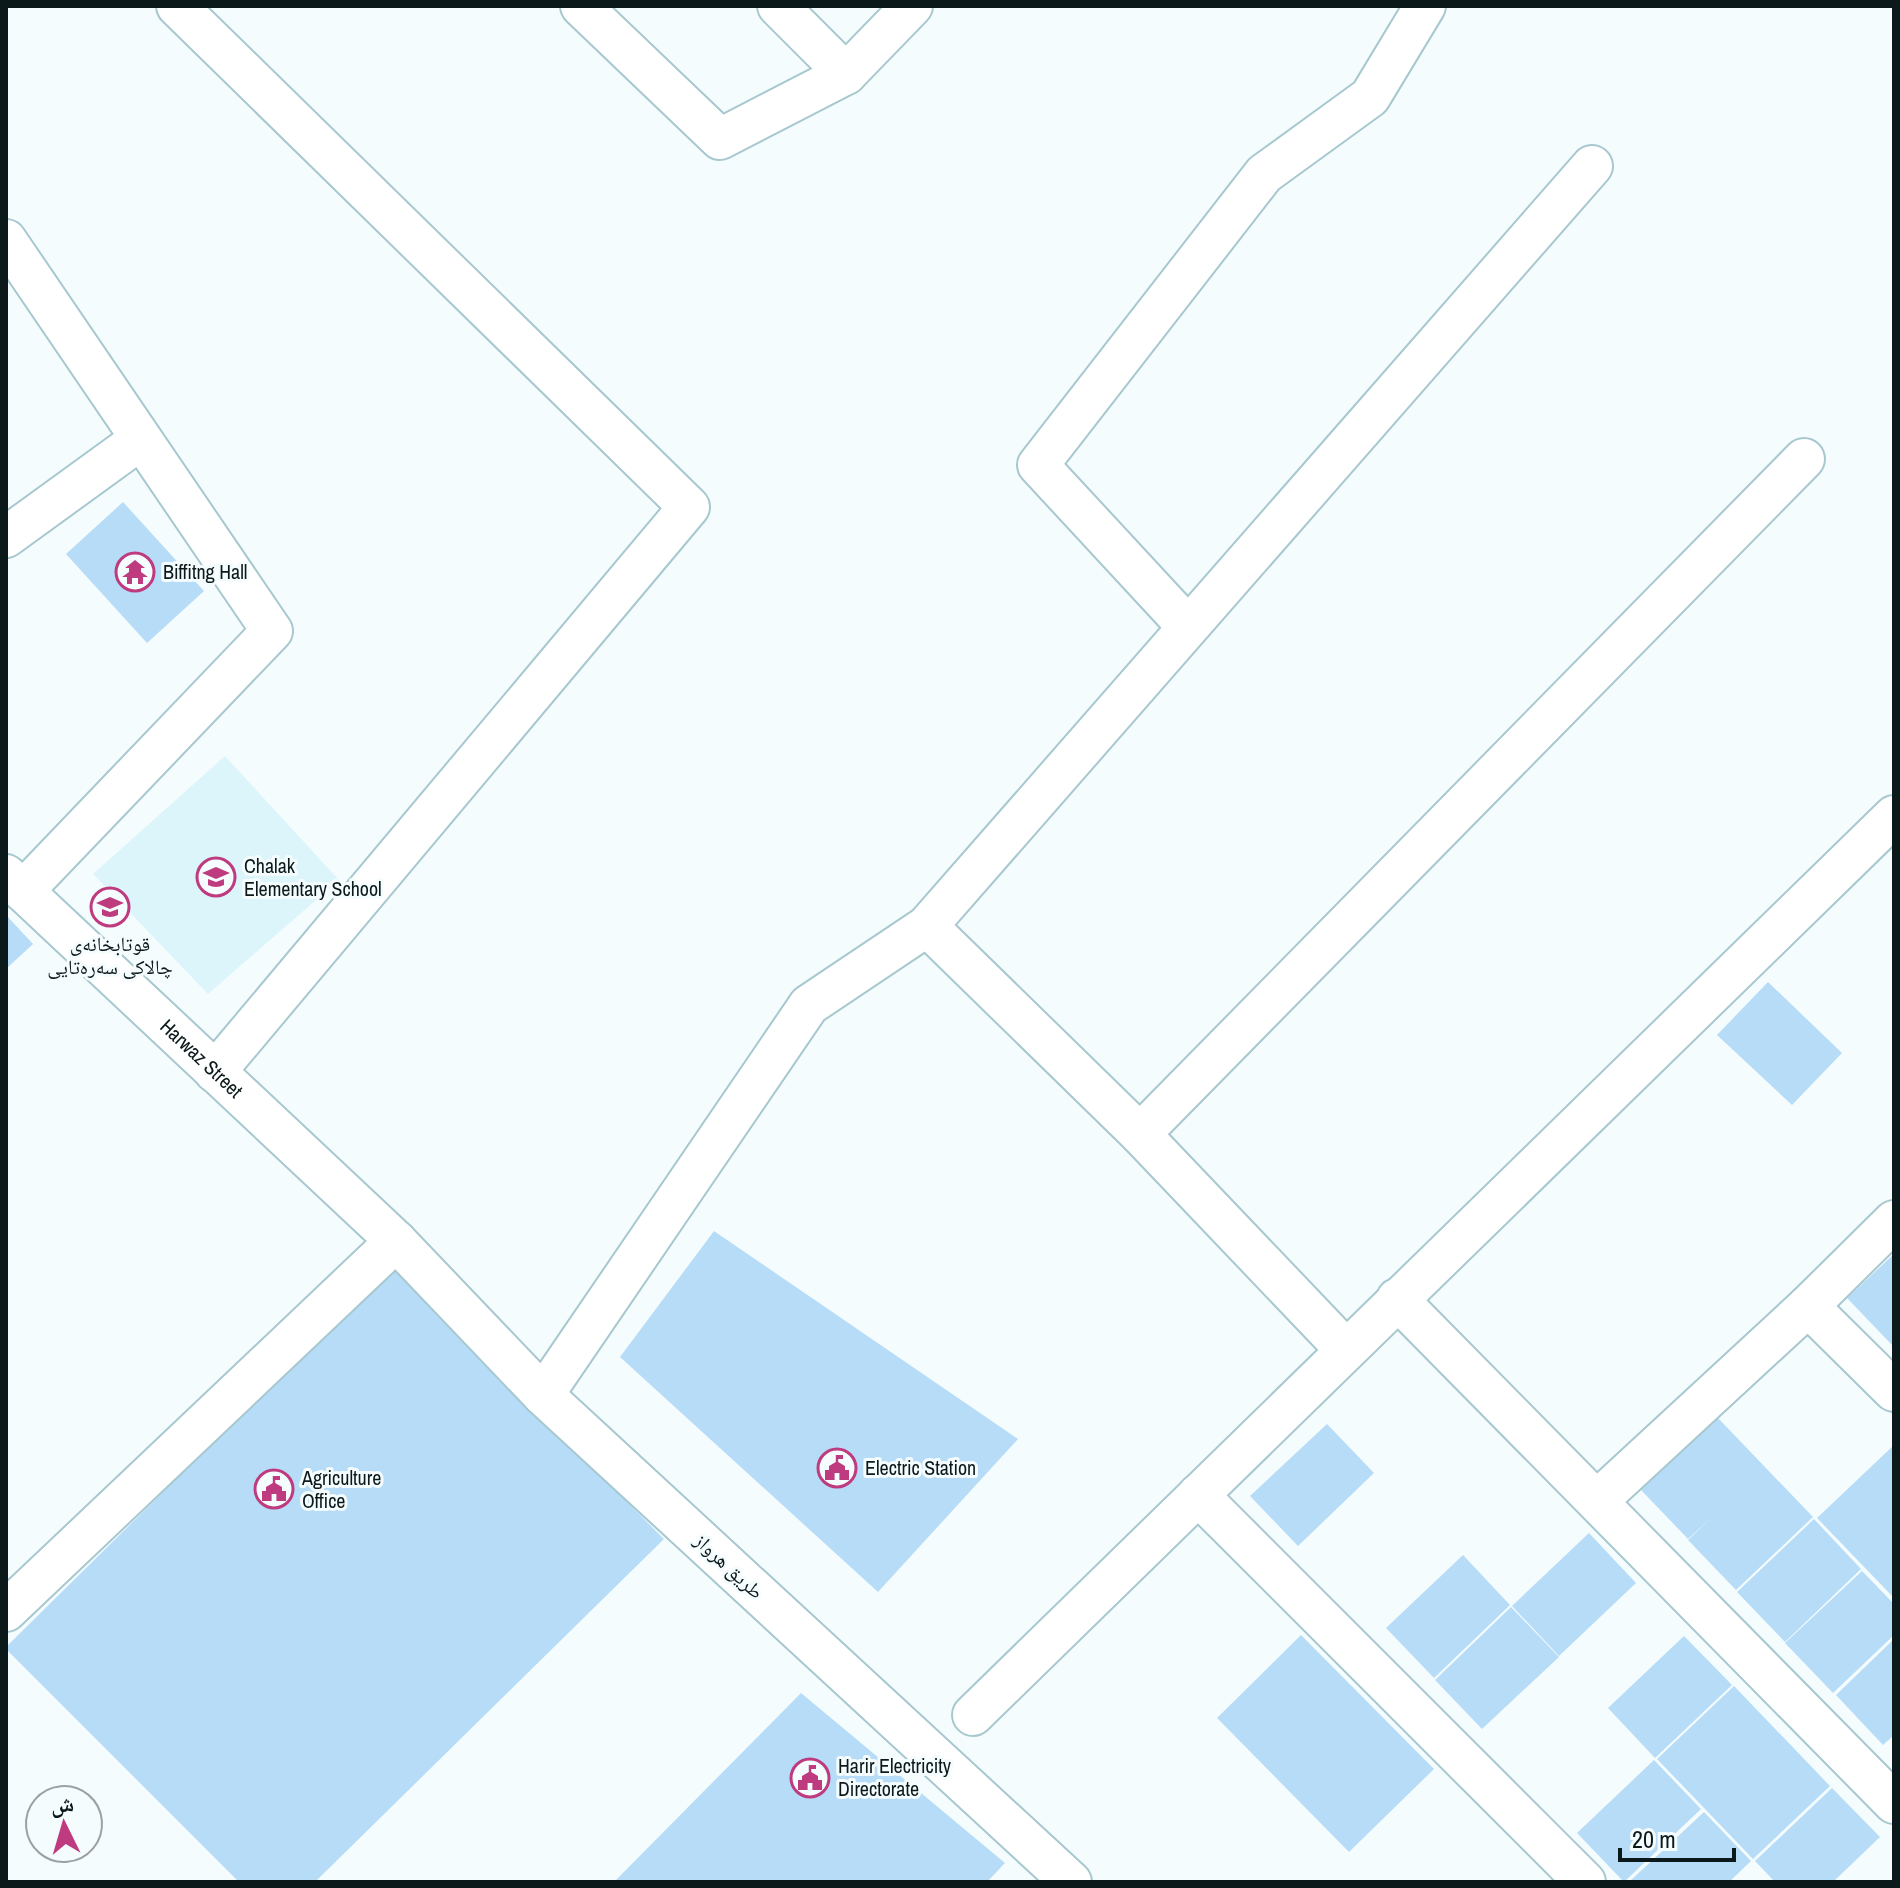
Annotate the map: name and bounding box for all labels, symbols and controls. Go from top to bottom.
temple icon: Biffitng Hall [114,551,156,593]
place label: Biffitng Hall [163,558,248,585]
place label: Chalak Elementary School [244,852,382,902]
school or university icon: Chalak Elementary School [195,856,237,898]
school or university icon: قوتابخانەی چالاکی سەرەتایی [89,886,131,928]
place label: قوتابخانەی چالاکی سەرەتایی [47,930,173,980]
street label: Harwaz Street [155,1013,249,1104]
public building icon: Electric Station [816,1447,858,1489]
place label: Electric Station [865,1454,976,1481]
place label: Agriculture Office [301,1464,381,1514]
public building icon: Agriculture Office [253,1468,295,1510]
street label: طريق هرواز [688,1526,770,1605]
place label: Harir Electricity Directorate [838,1752,952,1802]
public building icon: Harir Electricity Directorate [789,1757,831,1799]
north arrow [24,1784,104,1864]
text: ش [49,1788,75,1820]
scale bar [1620,1812,1734,1862]
text: 20 m [1632,1823,1676,1855]

